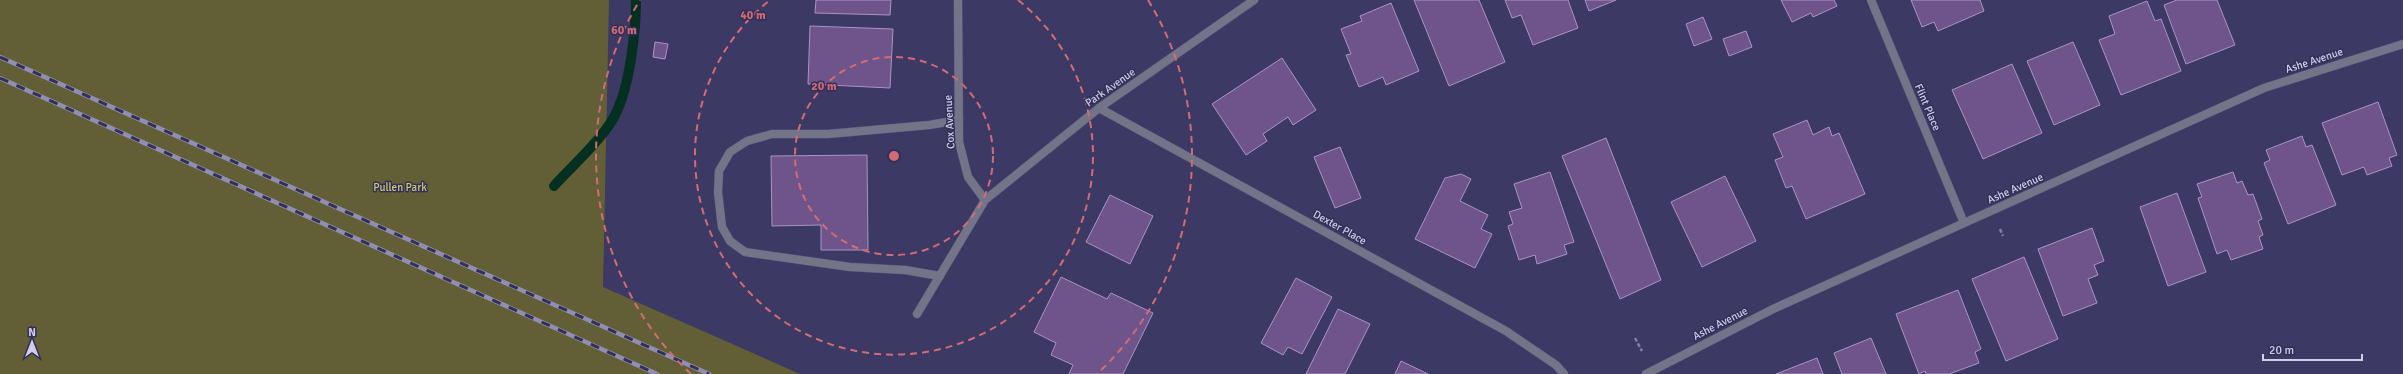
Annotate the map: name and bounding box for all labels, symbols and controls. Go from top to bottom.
text: 40 m [740,8,766,23]
text: 60 m [611,23,637,38]
street label: Ashe Avenue [2284,45,2345,76]
street label: Park Avenue [1083,65,1138,109]
text: 20 m [811,79,837,94]
street label: Flint Place [1912,82,1943,133]
street label: Cox Avenue [942,95,957,149]
centre of rings [887,149,901,163]
street label: Ashe Avenue [1985,170,2045,207]
park label: Pullen Park [373,181,427,194]
street label: Dexter Place [1311,207,1369,247]
street label: Ashe Avenue [1691,304,1750,343]
north arrow [12,322,52,362]
text: N [28,326,36,339]
scale bar [2263,336,2362,362]
text: 20 m [2269,343,2294,358]

